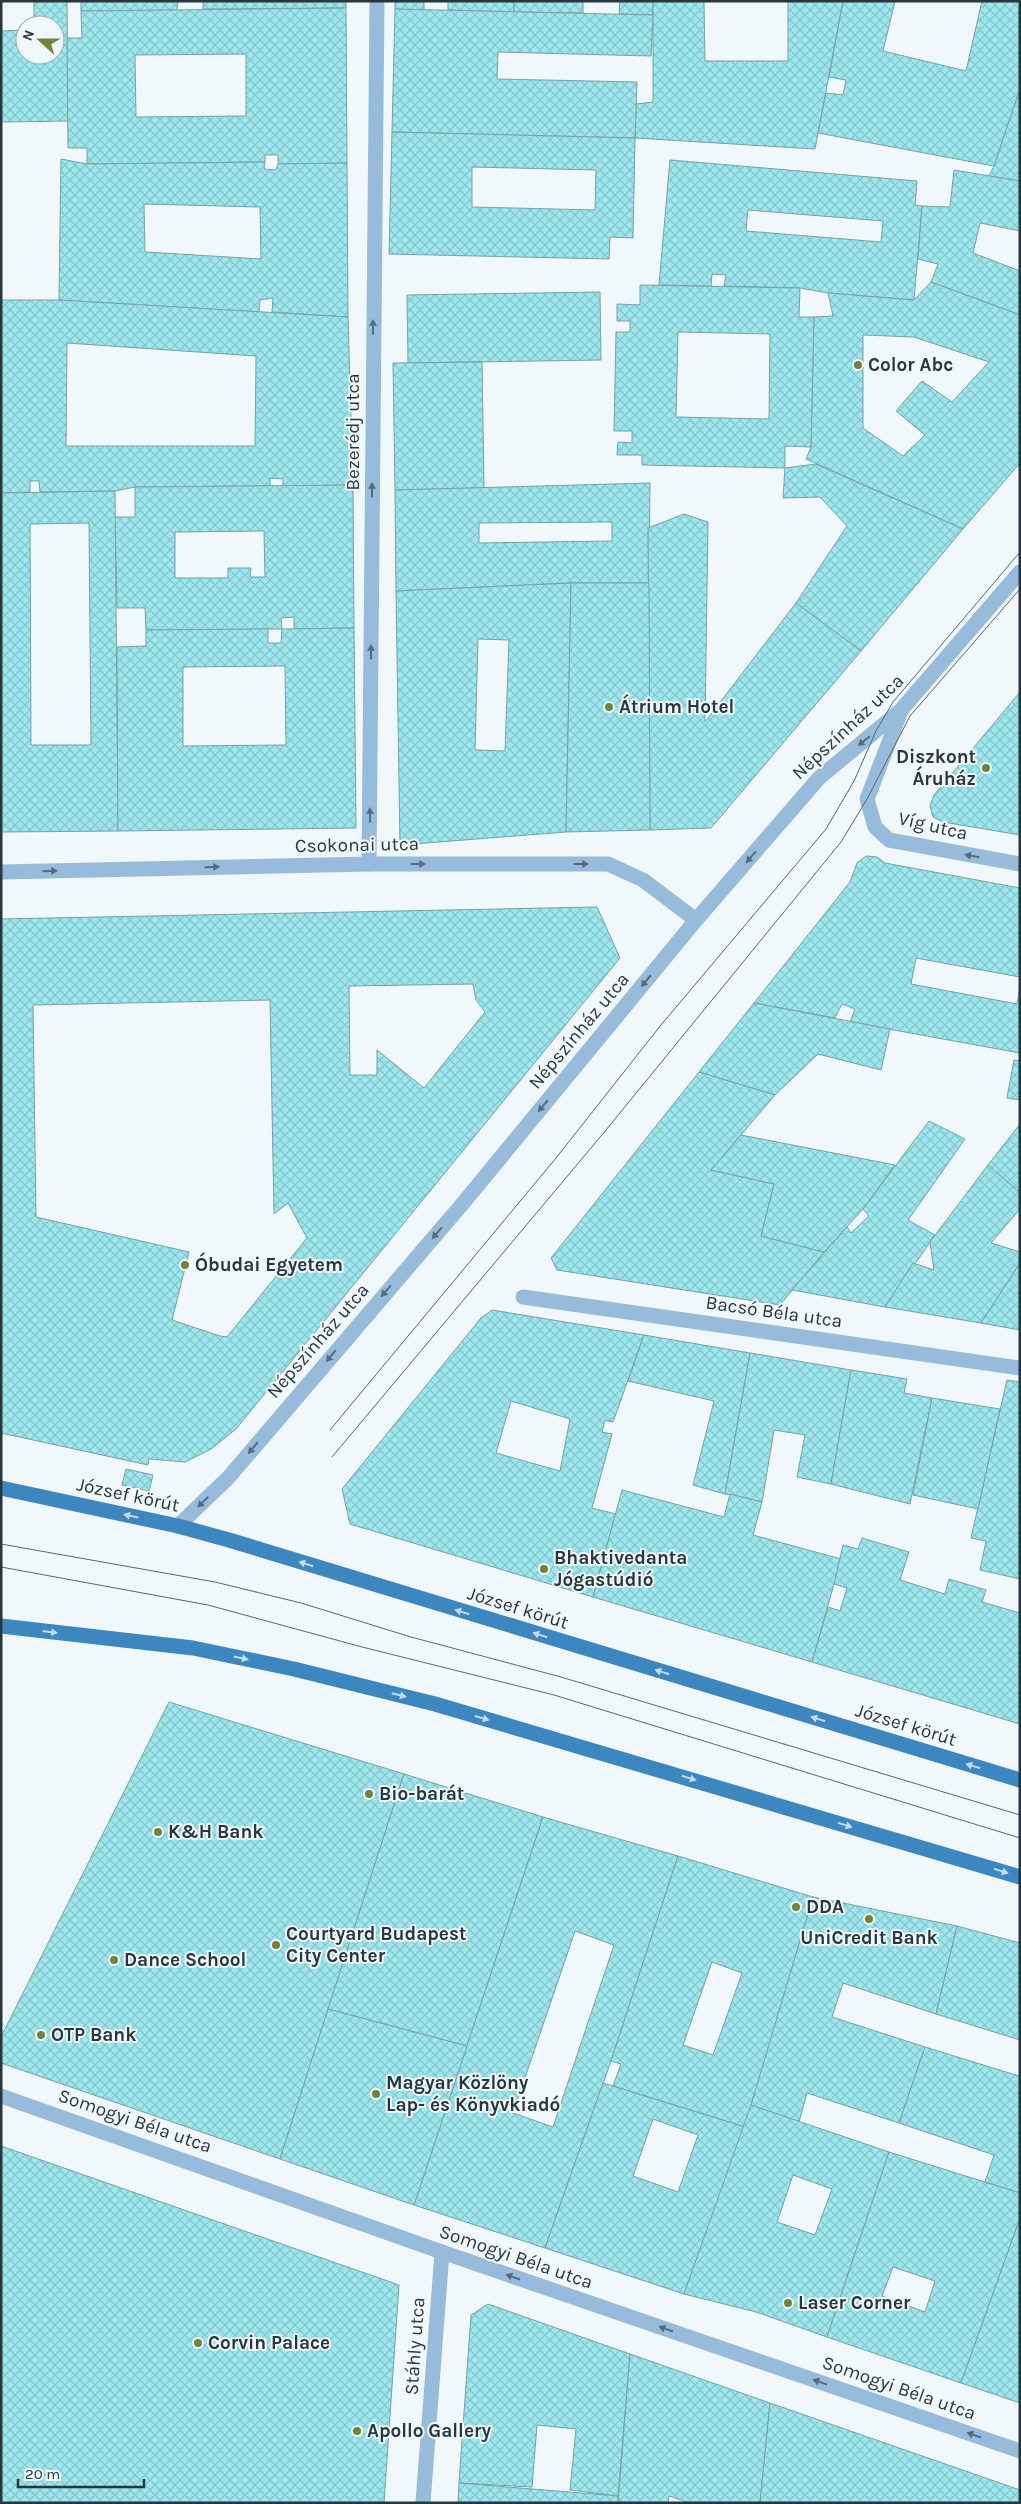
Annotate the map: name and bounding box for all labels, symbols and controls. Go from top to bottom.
north arrow [15,15,65,65]
text: N [19,28,38,43]
one-way arrow [369,319,377,335]
place label: Color Abc [868,354,953,376]
marker: Color Abc [852,359,864,371]
street label: Bezerédj utca [342,373,364,491]
one-way arrow [368,482,376,498]
one-way arrow [367,644,375,660]
street label: Népszínház utca [788,670,908,784]
place label: Átrium Hotel [619,693,734,718]
marker: Átrium Hotel [603,701,615,713]
one-way arrow [858,735,871,746]
place label: Diszkont Áruház [896,746,976,790]
marker: Diszkont Áruház [980,762,992,774]
one-way arrow [366,807,374,823]
street label: Víg utca [896,807,970,845]
street label: Csokonai utca [295,833,419,857]
one-way arrow [745,850,757,862]
one-way arrow [963,851,979,859]
one-way arrow [410,860,426,868]
one-way arrow [573,860,589,868]
one-way arrow [205,863,221,871]
one-way arrow [42,866,58,874]
street label: Népszínház utca [524,969,634,1093]
one-way arrow [641,974,652,987]
one-way arrow [537,1100,548,1113]
one-way arrow [431,1226,443,1238]
place label: Óbudai Egyetem [195,1252,343,1276]
marker: Óbudai Egyetem [179,1259,191,1271]
street label: Népszínház utca [262,1279,374,1403]
one-way arrow [381,1285,392,1298]
street label: Bacsó Béla utca [704,1292,844,1332]
one-way arrow [326,1350,337,1362]
one-way arrow [247,1442,259,1454]
street label: József körút [75,1473,181,1517]
one-way arrow [198,1496,210,1508]
one-way arrow [123,1512,138,1520]
place label: Bhaktivedanta Jógastúdió [554,1547,687,1591]
one-way arrow [299,1560,314,1568]
marker: Bhaktivedanta Jógastúdió [538,1563,550,1575]
street label: József körút [465,1582,571,1634]
one-way arrow [454,1607,469,1615]
one-way arrow [42,1628,58,1636]
one-way arrow [532,1631,547,1639]
one-way arrow [233,1654,249,1662]
one-way arrow [654,1668,669,1676]
one-way arrow [392,1691,407,1699]
street label: József körút [853,1699,959,1751]
one-way arrow [475,1714,490,1722]
one-way arrow [810,1715,825,1723]
one-way arrow [965,1762,980,1770]
one-way arrow [682,1775,697,1783]
place label: Bio-barát [379,1783,464,1805]
marker: Bio-barát [363,1788,375,1800]
place label: K&H Bank [168,1821,263,1843]
one-way arrow [838,1821,853,1829]
marker: K&H Bank [152,1826,164,1838]
one-way arrow [994,1867,1009,1875]
place label: DDA [806,1896,844,1918]
marker: DDA [790,1901,802,1913]
marker: UniCredit Bank [863,1913,875,1925]
place label: Courtyard Budapest City Center [286,1923,466,1967]
place label: UniCredit Bank [800,1927,938,1949]
marker: Courtyard Budapest City Center [270,1939,282,1951]
place label: Dance School [124,1949,246,1971]
marker: Dance School [108,1954,120,1966]
place label: OTP Bank [51,2024,136,2046]
marker: OTP Bank [35,2029,47,2041]
place label: Magyar Közlöny Lap- és Könyvkiadó [386,2072,560,2116]
street label: Somogyi Béla utca [55,2084,215,2158]
marker: Magyar Közlöny Lap- és Könyvkiadó [370,2088,382,2100]
street label: Somogyi Béla utca [436,2220,596,2294]
one-way arrow [505,2273,520,2280]
place label: Laser Corner [798,2292,911,2314]
street label: Stáhly utca [401,2296,429,2396]
marker: Laser Corner [782,2297,794,2309]
one-way arrow [658,2325,673,2333]
place label: Corvin Palace [208,2332,330,2354]
marker: Corvin Palace [192,2337,204,2349]
street label: Somogyi Béla utca [819,2351,979,2425]
one-way arrow [812,2378,827,2386]
place label: Apollo Gallery [367,2420,491,2442]
marker: Apollo Gallery [351,2425,363,2437]
one-way arrow [966,2431,981,2438]
scale bar [18,2456,144,2488]
text: 20 m [25,2465,60,2483]

